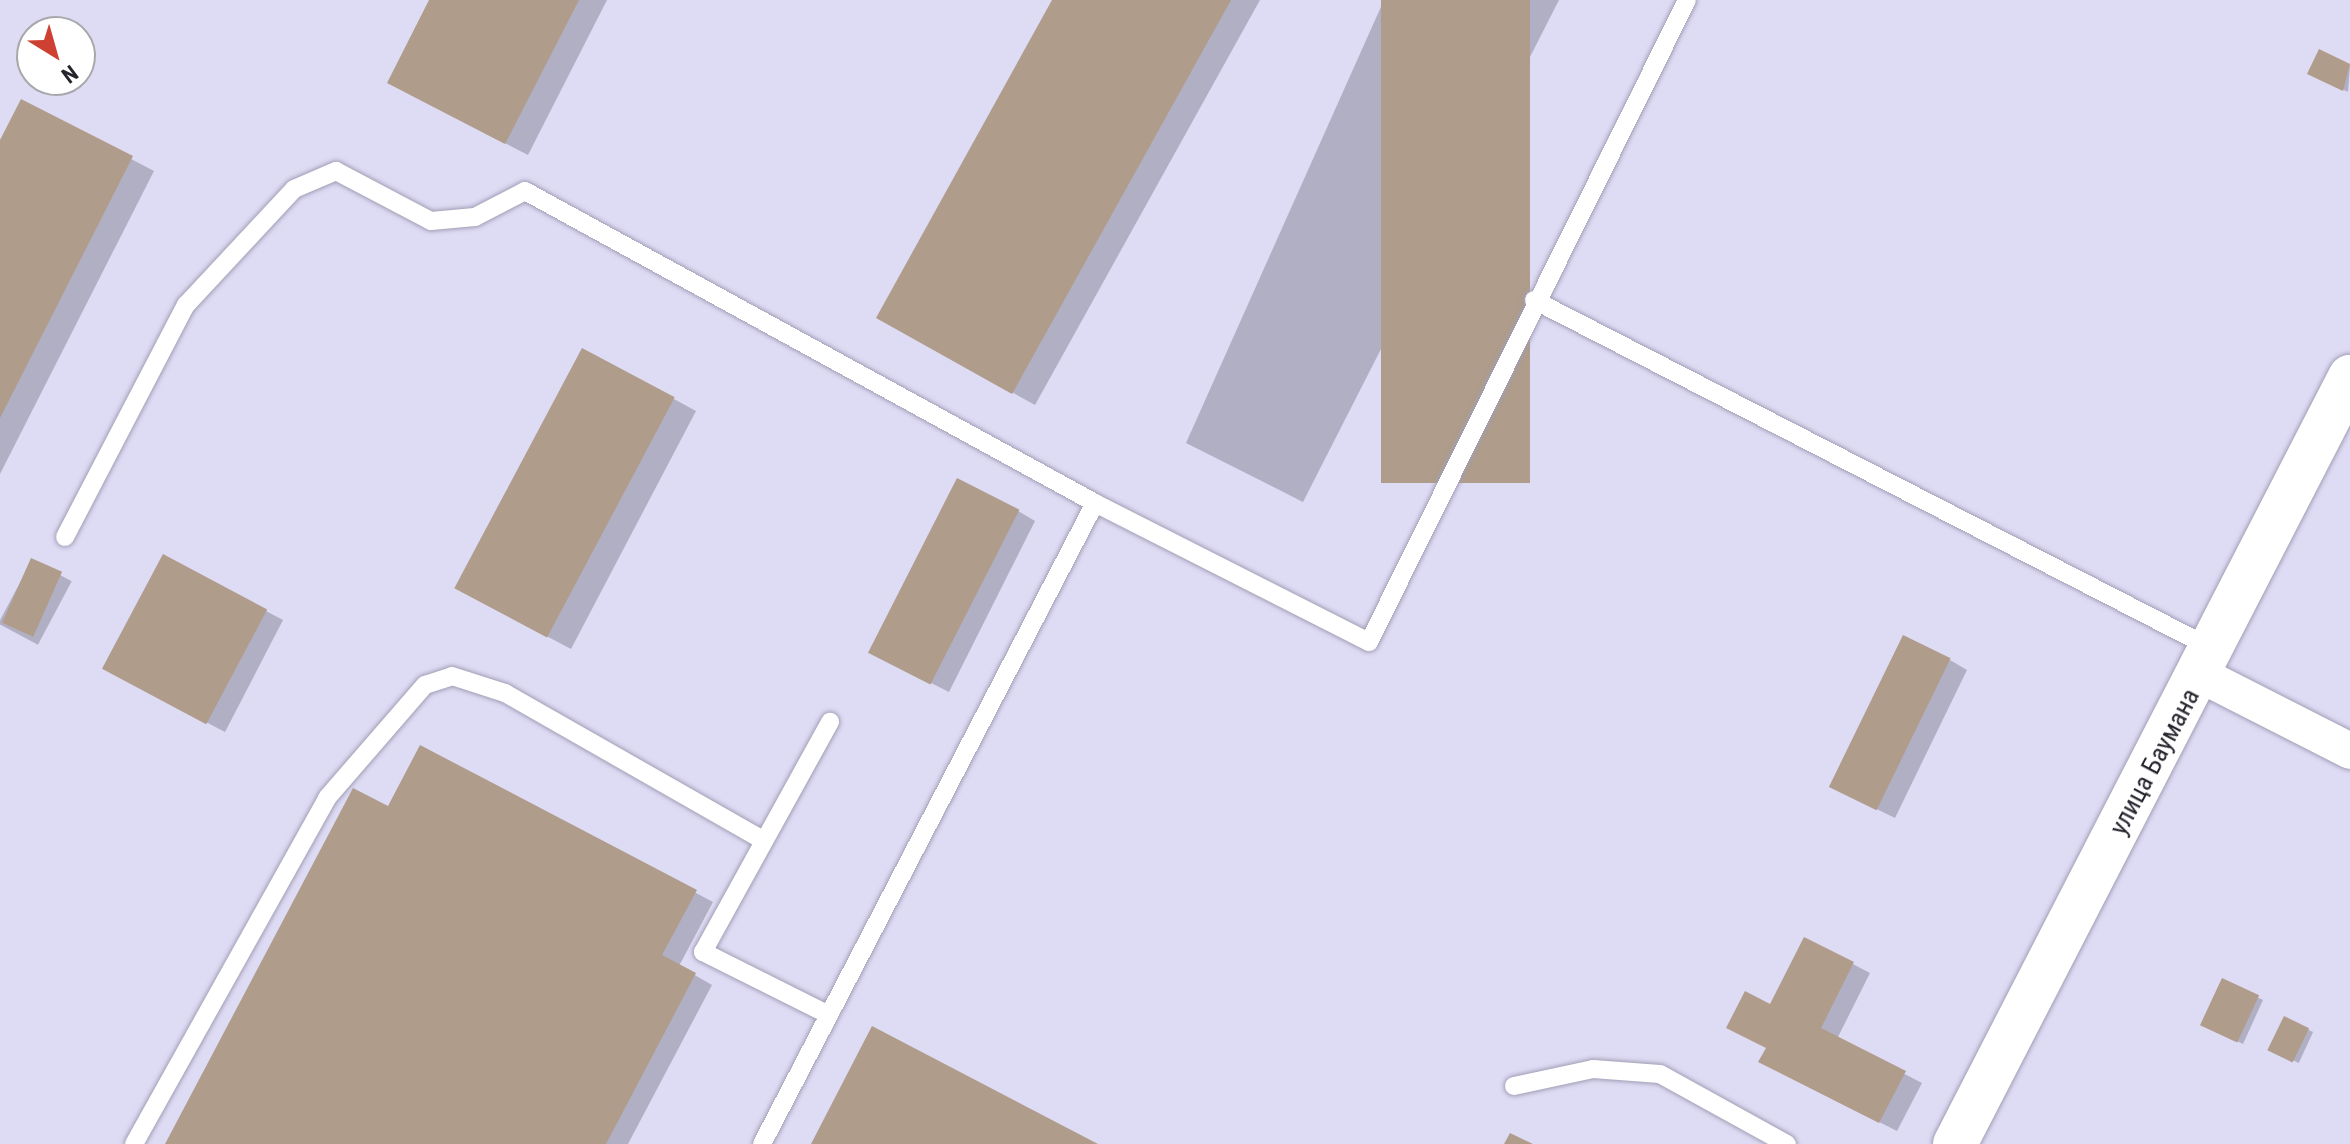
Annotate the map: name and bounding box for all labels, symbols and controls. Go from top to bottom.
north arrow [16,16,96,96]
text: N [57,60,82,88]
street label: улица Баумана [2103,684,2207,840]

